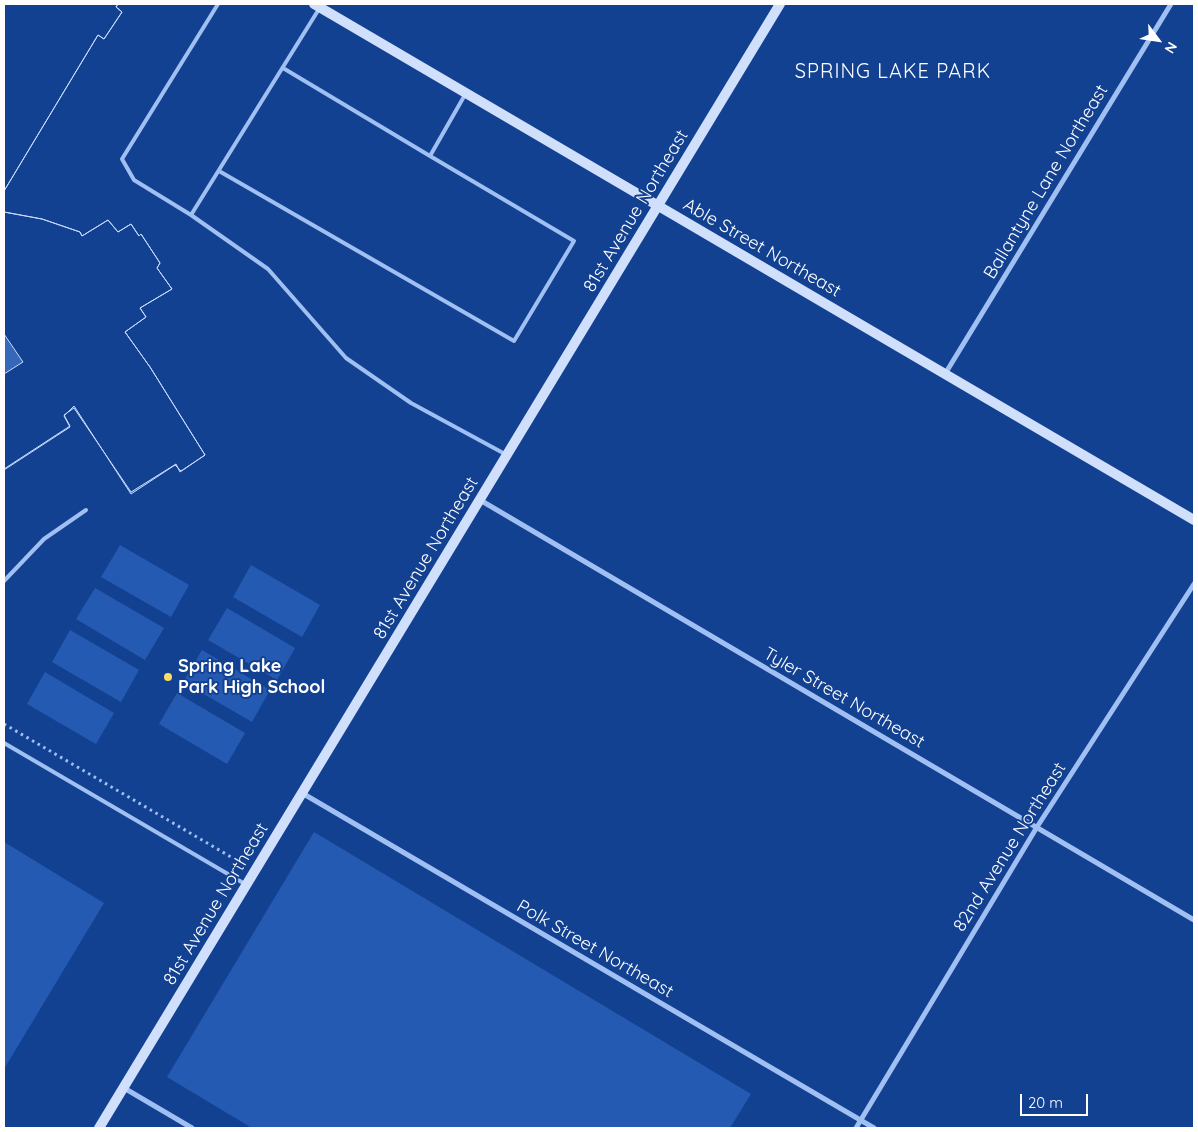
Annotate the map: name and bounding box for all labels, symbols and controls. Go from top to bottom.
north arrow [1133,15,1183,65]
text: N [1160,39,1181,57]
district label: SPRING LAKE PARK [793,60,993,84]
street label: Ballantyne Lane Northeast [979,81,1113,283]
street label: 81st Avenue Northeast [579,126,693,296]
street label: Able Street Northeast [679,194,845,302]
street label: 81st Avenue Northeast [369,473,483,643]
street label: Tyler Street Northeast [760,643,928,753]
place label: Spring Lake Park High School [178,656,325,699]
marker: Spring Lake Park High School [162,671,174,683]
street label: 82nd Avenue Northeast [949,758,1071,936]
street label: 81st Avenue Northeast [159,819,273,989]
street label: Polk Street Northeast [513,895,677,1003]
scale bar [1023,1084,1090,1116]
text: 20 m [1028,1093,1063,1112]

